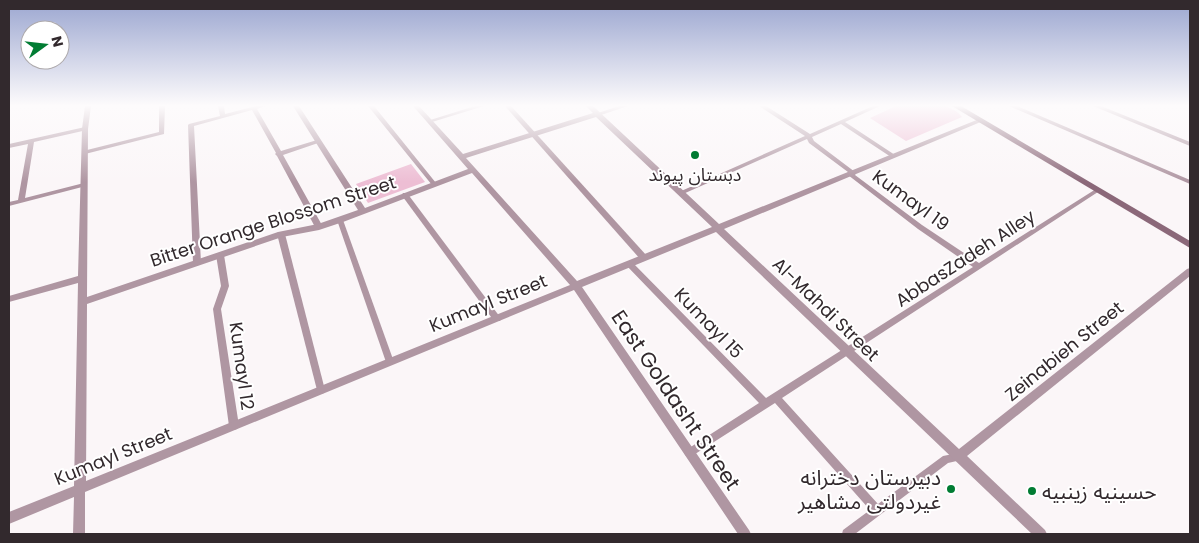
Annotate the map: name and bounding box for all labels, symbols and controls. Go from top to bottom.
north arrow [20,20,70,70]
text: N [47,34,69,49]
marker: دبستان پیوند [689,149,701,161]
place label: دبستان پیوند [649,162,741,187]
street label: Kumayl 19 [867,164,955,236]
street label: Bitter Orange Blossom Street [147,169,399,273]
street label: AbbasZadeh Alley [890,203,1040,313]
street label: Al-Mahdi Street [767,251,885,367]
street label: Kumayl Street [425,268,551,338]
street label: Kumayl 15 [669,282,749,364]
street label: Zeinabieh Street [999,295,1129,407]
street label: East Goldasht Street [605,304,747,496]
street label: Kumayl 12 [223,320,261,412]
street label: Kumayl Street [50,421,176,491]
place label: دبیرستان دخترانه غیردولتی مشاهیر [797,463,941,516]
place label: حسینیه زینبیه [1042,477,1157,506]
marker: دبیرستان دخترانه غیردولتی مشاهیر [945,483,957,495]
marker: حسینیه زینبیه [1026,485,1038,497]

